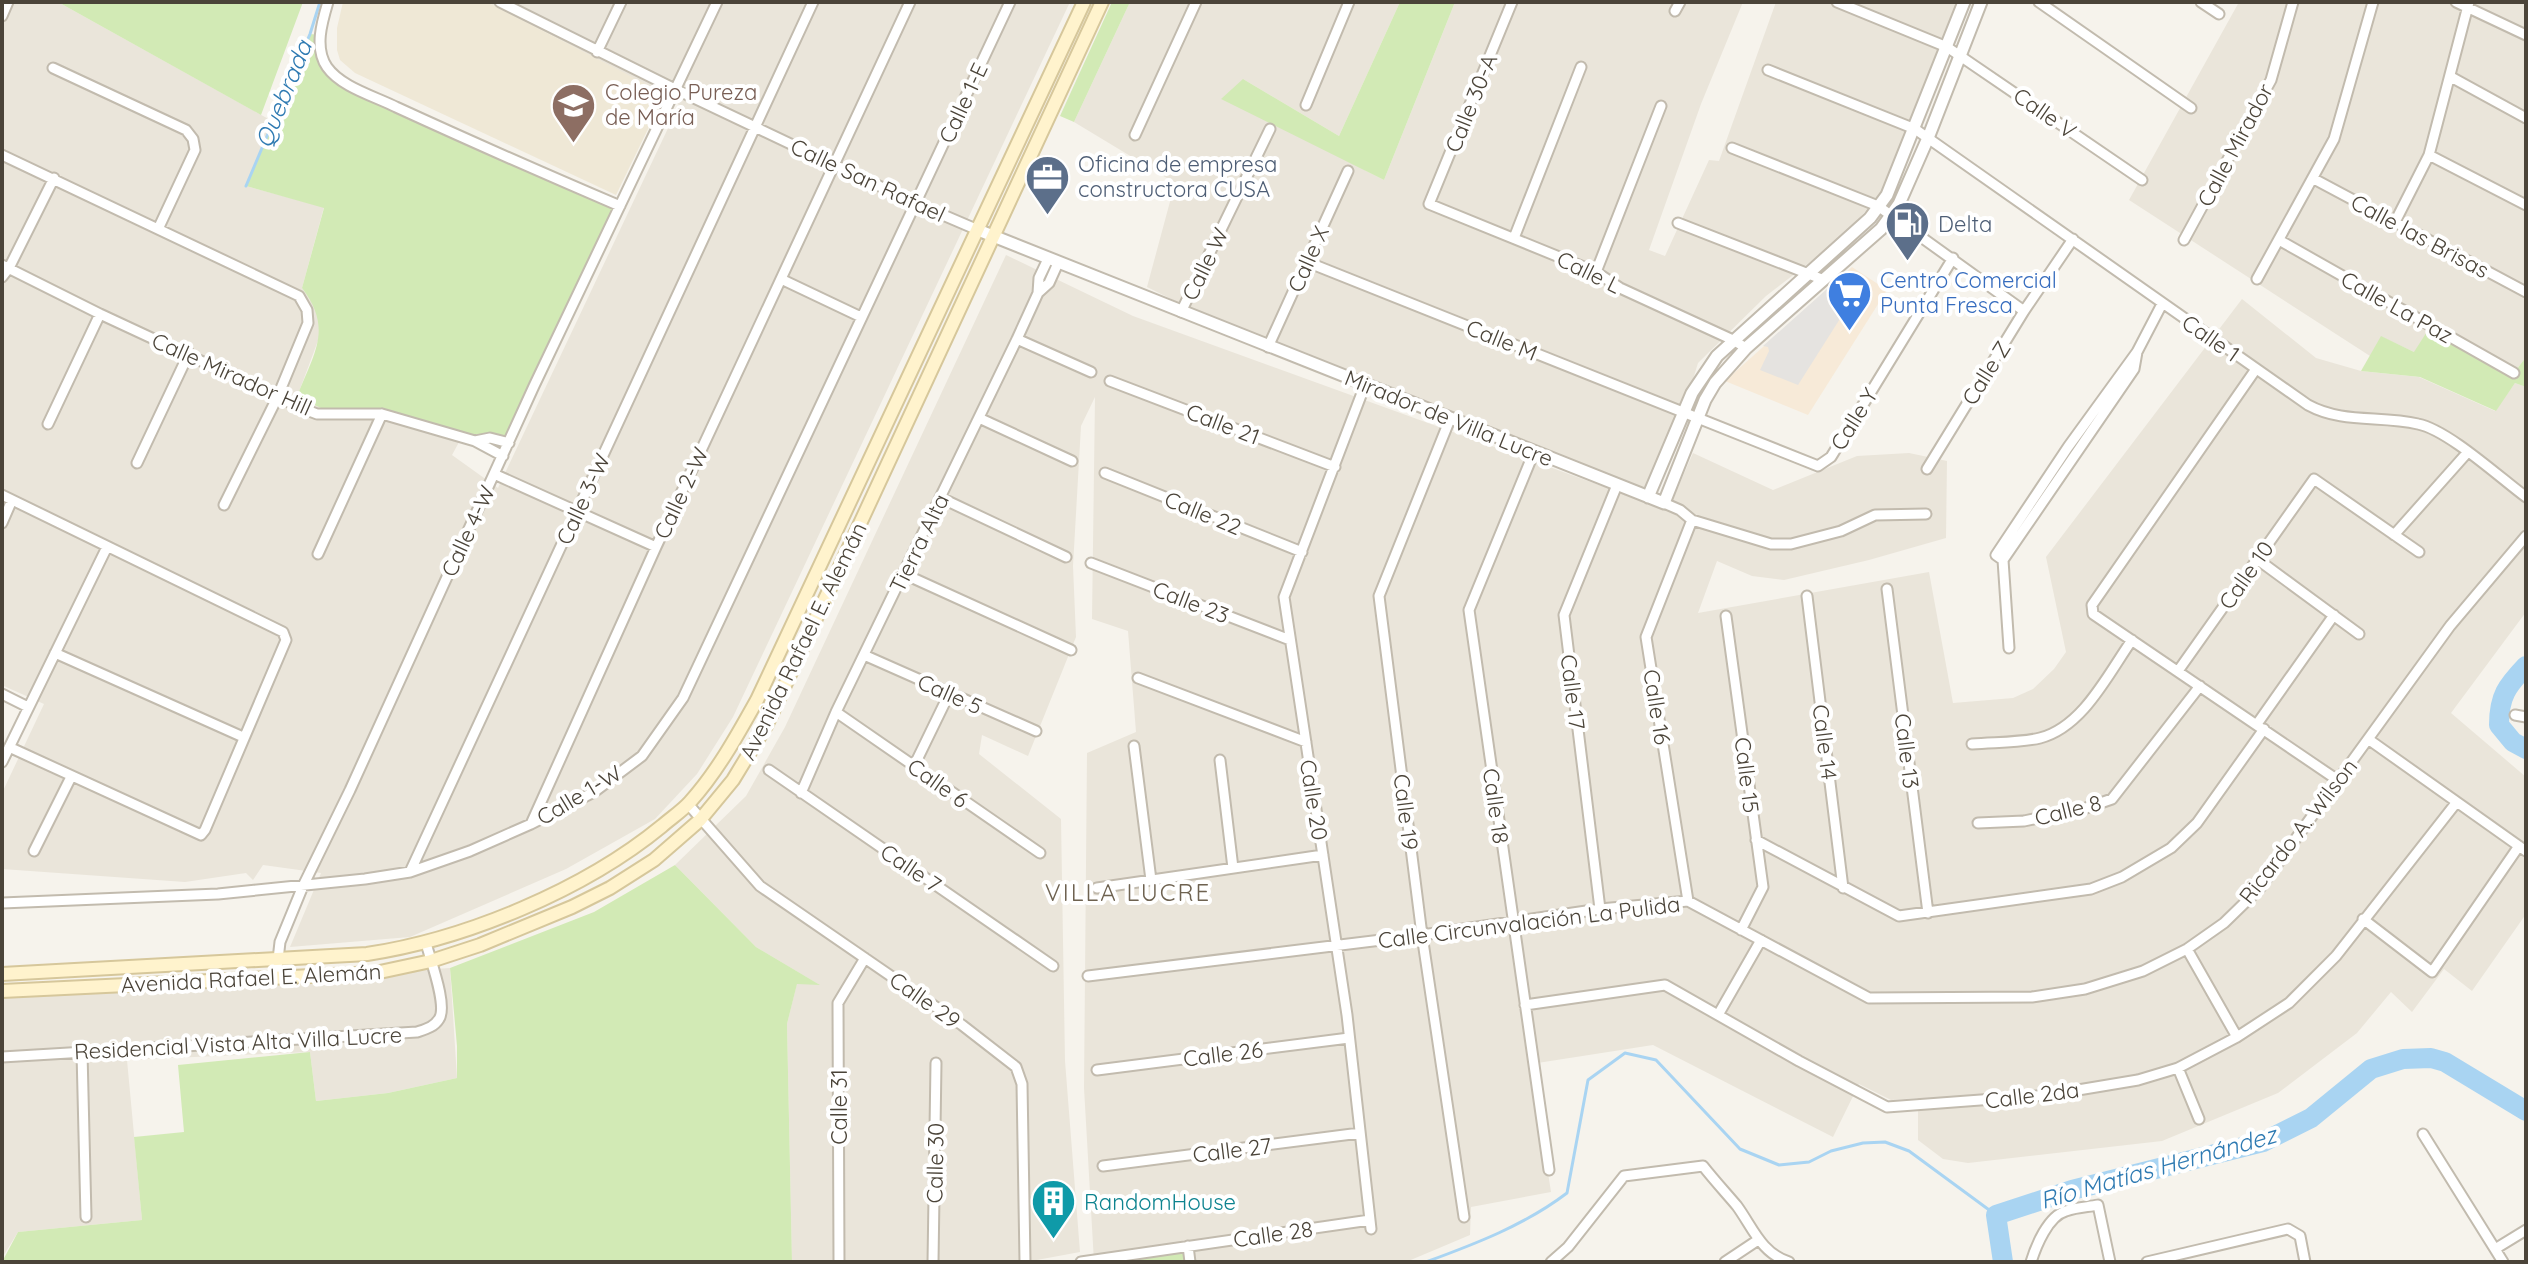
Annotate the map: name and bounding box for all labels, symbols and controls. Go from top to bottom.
water label: Quebrada [248,35,319,152]
street label: Calle 30-A [1439,50,1503,156]
street label: Calle 1-E [932,58,994,148]
place label: Colegio Pureza de María [605,78,757,131]
street label: Calle Mirador [2191,78,2279,211]
school or university icon: Colegio Pureza de María [550,81,598,144]
street label: Calle V [2008,81,2082,145]
street label: Calle San Rafael [786,132,950,228]
place label: Oficina de empresa constructora CUSA [1078,150,1277,203]
office icon: Oficina de empresa constructora CUSA [1023,153,1071,216]
street label: Calle las Brisas [2346,188,2494,284]
fuel station icon: Delta [1883,200,1931,263]
place label: Delta [1938,210,1992,238]
street label: Calle X [1281,222,1335,296]
street label: Calle W [1175,223,1235,305]
street label: Calle L [1552,245,1626,300]
street label: Calle La Paz [2336,265,2458,349]
place label: Centro Comercial Punta Fresca [1880,266,2057,319]
supermarket icon: Centro Comercial Punta Fresca [1825,269,1873,332]
street label: Calle 1 [2177,308,2245,368]
street label: Calle M [1462,313,1542,367]
street label: Calle Mirador Hill [148,326,316,422]
street label: Calle Z [1956,336,2016,410]
street label: Mirador de Villa Lucre [1341,363,1557,473]
street label: Calle Y [1824,383,1884,455]
street label: Calle 21 [1182,397,1264,451]
street label: Calle 2-W [648,443,714,543]
street label: Calle 3-W [550,449,616,549]
street label: Calle 4-W [435,481,501,581]
street label: Calle 22 [1160,485,1246,541]
street label: Tierra Alta [883,489,955,597]
street label: Avenida Rafael E. Alemán [733,518,873,764]
street label: Calle 10 [2212,535,2280,615]
street label: Calle 23 [1149,575,1233,629]
street label: Calle 17 [1555,653,1591,731]
street label: Calle 5 [913,667,987,721]
street label: Calle 16 [1637,667,1677,747]
street label: Calle 14 [1807,703,1843,781]
street label: Calle 13 [1888,712,1926,790]
street label: Calle 15 [1728,735,1766,815]
street label: Calle 6 [902,752,974,814]
street label: Ricardo A. Wilson [2233,753,2363,909]
street label: Calle 20 [1294,758,1334,842]
street label: Calle 1-W [531,759,627,831]
street label: Calle 18 [1477,766,1515,846]
street label: Calle 19 [1387,772,1425,852]
street label: Calle 8 [2032,788,2104,832]
street label: Calle 7 [875,838,947,898]
district label: VILLA LUCRE [1045,877,1211,907]
street label: Calle Circunvalación La Pulida [1376,890,1682,954]
street label: Avenida Rafael E. Alemán [120,957,382,999]
street label: Calle 29 [884,965,966,1035]
street label: Residencial Vista Alta Villa Lucre [73,1020,403,1066]
street label: Calle 26 [1182,1035,1265,1073]
street label: Calle 31 [825,1069,853,1145]
street label: Calle 2da [1983,1075,2081,1115]
water label: Río Matías Hernández [2036,1118,2282,1215]
street label: Calle 30 [920,1122,950,1204]
street label: Calle 27 [1191,1131,1273,1169]
building icon: RandomHouse [1029,1178,1077,1241]
place label: RandomHouse [1084,1188,1236,1216]
street label: Calle 28 [1231,1215,1315,1253]

